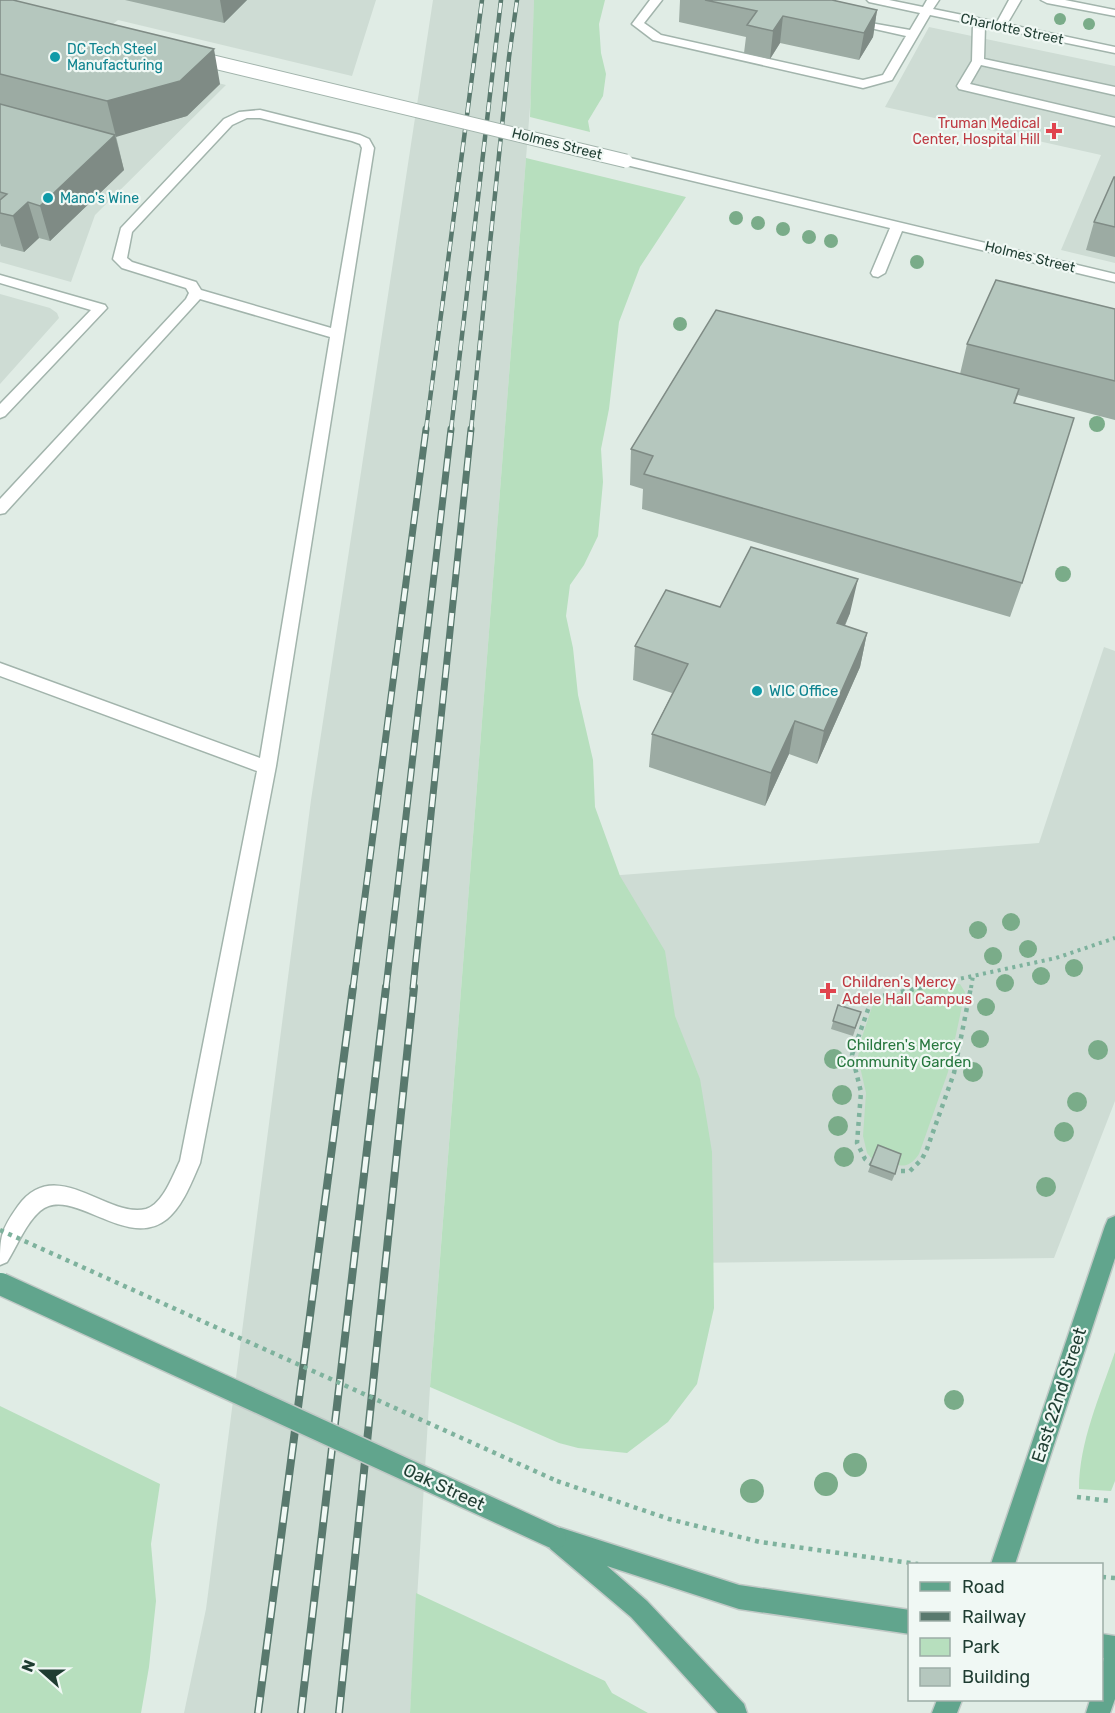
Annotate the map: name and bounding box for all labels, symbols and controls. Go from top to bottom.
street label: Charlotte Street [959,10,1066,48]
place label: DC Tech Steel Manufacturing [67,41,163,74]
marker: DC Tech Steel Manufacturing [48,50,62,64]
place label: Truman Medical Center, Hospital Hill [913,115,1040,148]
marker: Truman Medical Center, Hospital Hill [1045,122,1063,140]
street label: Holmes Street [510,125,605,164]
place label: Mano's Wine [60,190,139,207]
marker: Mano's Wine [41,191,55,205]
street label: Holmes Street [983,238,1078,277]
place label: WIC Office [769,682,838,700]
marker: WIC Office [750,684,764,698]
place label: Children's Mercy Adele Hall Campus [842,973,973,1008]
marker: Children's Mercy Adele Hall Campus [819,982,837,1000]
park label: Children's Mercy Community Garden [837,1036,971,1071]
street label: East 22nd Street [1027,1325,1091,1465]
street label: Oak Street [400,1459,488,1515]
legend [908,1563,1103,1701]
text: Road [962,1576,1005,1598]
text: Railway [962,1606,1026,1628]
text: Park [962,1636,1000,1658]
north arrow [12,1641,72,1701]
text: N [18,1657,39,1675]
text: Building [962,1666,1030,1688]

